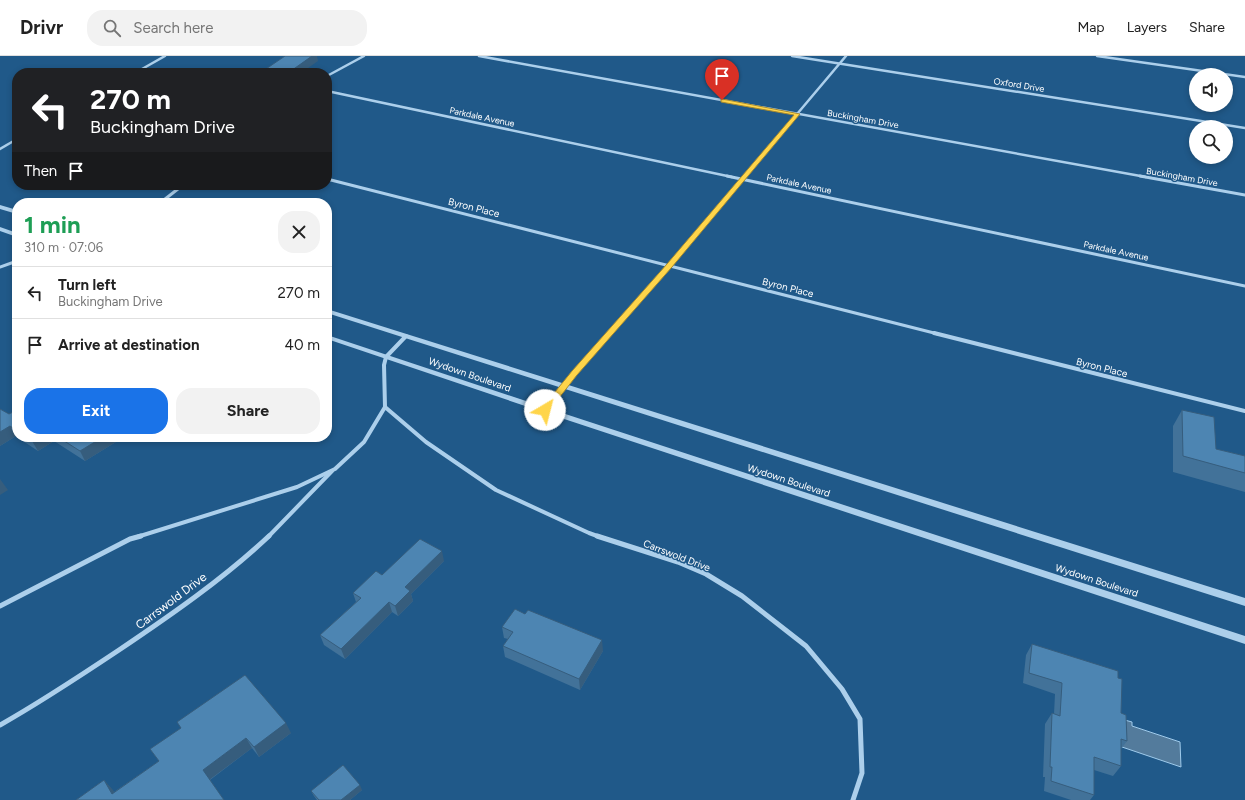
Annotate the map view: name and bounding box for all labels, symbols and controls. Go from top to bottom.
search box [87,10,367,46]
text: Drivr [20,16,63,39]
icon: search [101,17,123,39]
text: Search here [133,19,213,37]
text: Map [1077,19,1105,36]
text: Layers [1127,19,1167,36]
text: Share [1189,19,1225,36]
pin [705,59,739,100]
icon: arrive [711,65,733,87]
map controls [1189,68,1233,164]
button: sound [1189,68,1233,112]
street label: Oxford Drive [993,75,1045,94]
text: 270 m [90,82,171,116]
icon: left [24,84,76,136]
street label: Parkdale Avenue [448,104,516,129]
street label: Buckingham Drive [826,107,900,130]
text: Buckingham Drive [90,116,235,138]
button: search [1189,120,1233,164]
icon: arrive [65,160,87,182]
text: Then [24,162,57,180]
street label: Buckingham Drive [1145,165,1219,188]
street label: Parkdale Avenue [765,171,833,196]
street label: Byron Place [447,195,501,220]
text: 1 min [24,210,81,239]
button: close [278,211,320,253]
street label: Parkdale Avenue [1082,238,1150,263]
text: 310 m · 07:06 [24,240,103,255]
street label: Byron Place [761,275,815,300]
text: Turn left [58,276,116,294]
icon: left [24,282,46,304]
text: 270 m [277,284,320,302]
text: Buckingham Drive [58,294,163,309]
icon: arrive [24,334,46,356]
text: Arrive at destination [58,336,199,354]
text: 40 m [285,336,320,354]
street label: Wydown Boulevard [427,354,513,395]
street label: Byron Place [1075,355,1129,380]
button: Exit [24,388,168,434]
button: Share [176,388,320,434]
position arrow [524,389,566,431]
street label: Wydown Boulevard [746,461,832,500]
street label: Carrswold Drive [641,537,713,574]
street label: Wydown Boulevard [1054,561,1140,600]
street label: Carrswold Drive [133,570,210,632]

